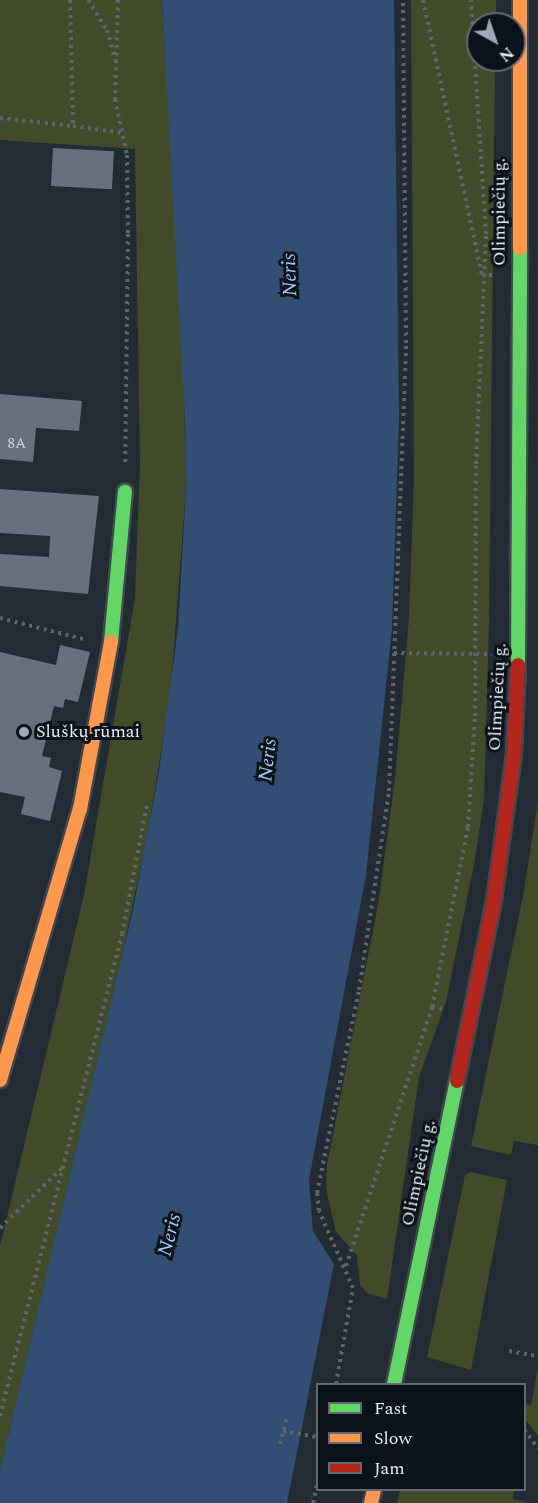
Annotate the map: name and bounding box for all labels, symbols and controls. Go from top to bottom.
north arrow [466,12,526,72]
text: N [494,41,519,68]
street label: Olimpiečių g. [489,158,511,266]
water label: Neris [277,253,303,297]
house number: 8A [8,435,26,453]
street label: Olimpiečių g. [484,643,512,751]
place label: Sluškų rūmai [36,721,140,743]
marker: Sluškų rūmai [17,725,31,739]
water label: Neris [254,737,282,783]
street label: Olimpiečių g. [397,1118,441,1228]
water label: Neris [153,1211,187,1259]
legend [316,1383,526,1491]
text: Fast [374,1395,407,1422]
text: Slow [374,1425,412,1452]
text: Jam [374,1455,405,1482]

